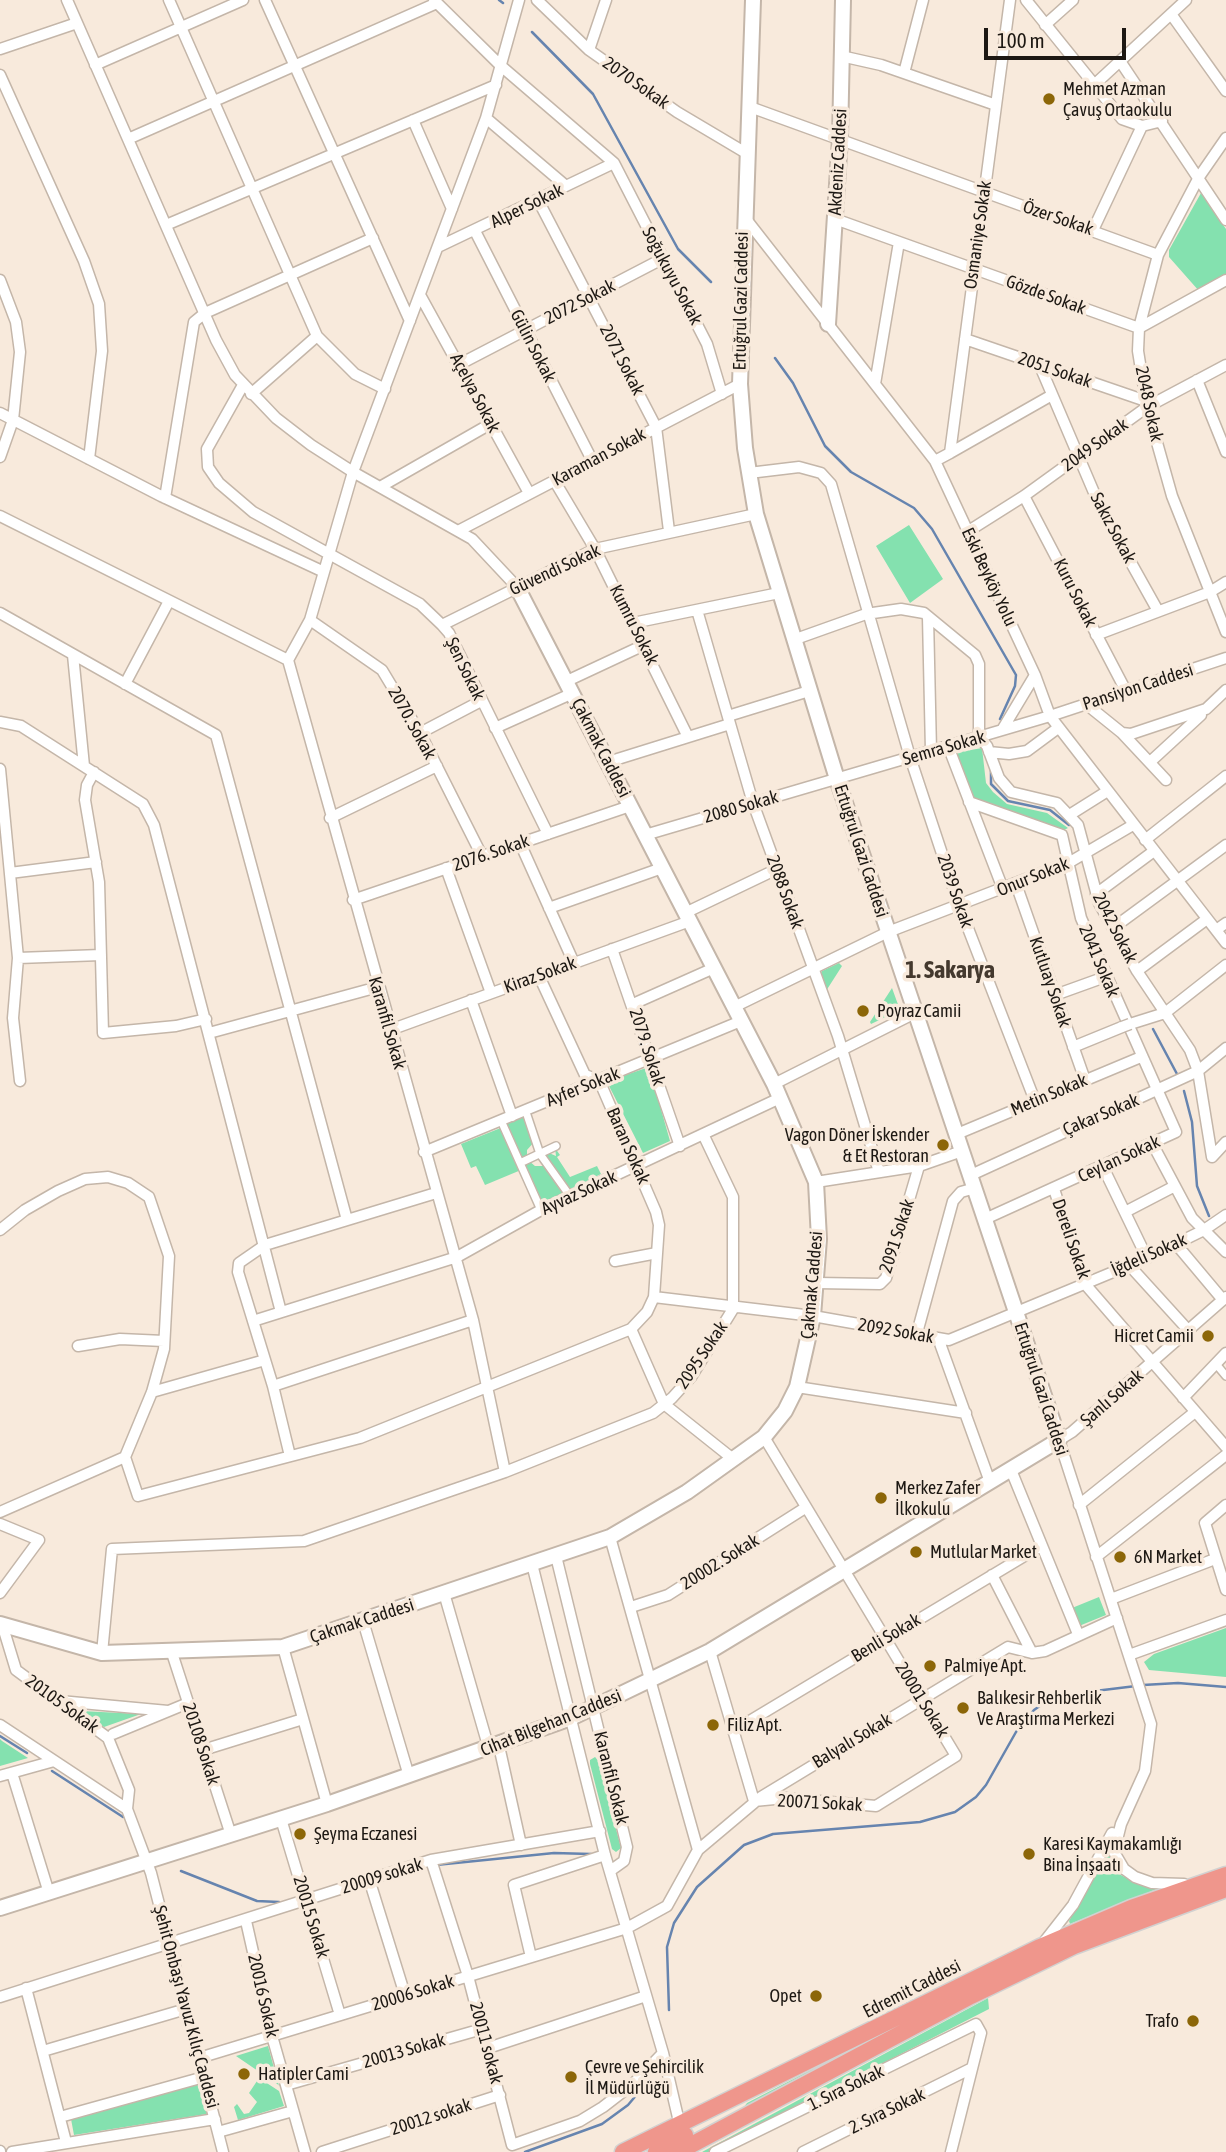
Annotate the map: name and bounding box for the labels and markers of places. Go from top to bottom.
place label: Mehmet Azman Çavuş Ortaokulu [1063,78,1172,120]
marker: Mehmet Azman Çavuş Ortaokulu [1041,91,1057,107]
place label: Poyraz Camii [877,1000,961,1022]
marker: Poyraz Camii [855,1003,871,1019]
place label: Vagon Döner İskender & Et Restoran [785,1124,929,1166]
marker: Vagon Döner İskender & Et Restoran [935,1137,951,1153]
place label: Hicret Camii [1114,1325,1194,1347]
marker: Hicret Camii [1200,1328,1216,1344]
place label: Merkez Zafer İlkokulu [895,1477,980,1520]
marker: Merkez Zafer İlkokulu [873,1490,889,1506]
place label: Mutlular Market [930,1541,1037,1563]
marker: Mutlular Market [908,1544,924,1560]
place label: 6N Market [1134,1546,1202,1568]
marker: 6N Market [1112,1549,1128,1565]
place label: Palmiye Apt. [944,1655,1026,1677]
marker: Palmiye Apt. [922,1658,938,1674]
place label: Balıkesir Rehberlik Ve Araştırma Merkezi [977,1687,1115,1730]
marker: Balıkesir Rehberlik Ve Araştırma Merkezi [955,1700,971,1716]
place label: Filiz Apt. [727,1714,782,1736]
marker: Filiz Apt. [705,1717,721,1733]
place label: Şeyma Eczanesi [314,1823,417,1845]
marker: Şeyma Eczanesi [292,1826,308,1842]
place label: Karesi Kaymakamlığı Bina İnşaatı [1043,1833,1182,1876]
marker: Karesi Kaymakamlığı Bina İnşaatı [1021,1846,1037,1862]
place label: Opet [770,1985,802,2007]
marker: Opet [808,1988,824,2004]
place label: Trafo [1145,2010,1179,2032]
marker: Trafo [1185,2013,1201,2029]
place label: Çevre ve Şehircilik İl Müdürlüğü [585,2056,704,2098]
place label: Hatipler Cami [258,2063,349,2085]
marker: Hatipler Cami [236,2066,252,2082]
marker: Çevre ve Şehircilik İl Müdürlüğü [563,2069,579,2085]

